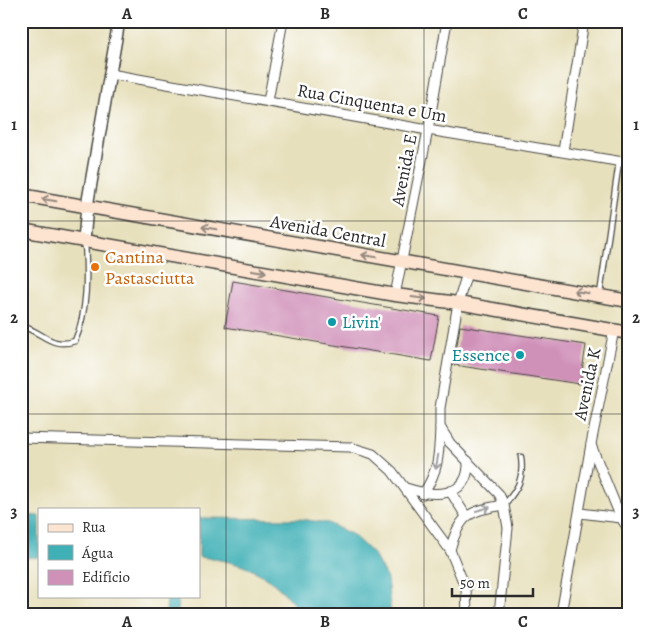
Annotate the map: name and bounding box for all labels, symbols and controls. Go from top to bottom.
text: A [121,3,133,25]
text: B [320,3,330,25]
text: C [518,3,528,25]
street label: Rua Cinquenta e Um [295,78,449,128]
text: 1 [11,114,17,136]
text: 1 [633,114,639,136]
street label: Avenida E [385,132,423,209]
one-way arrow [41,195,57,205]
street label: Avenida Central [267,209,388,253]
one-way arrow [201,222,217,232]
place label: Cantina Pastasciutta [105,245,195,290]
one-way arrow [361,250,377,260]
marker: Cantina Pastasciutta [89,261,101,273]
one-way arrow [250,267,266,277]
one-way arrow [573,287,589,297]
one-way arrow [411,294,427,304]
text: 2 [10,307,18,329]
text: 2 [632,307,640,329]
place label: Livin' [342,310,381,334]
marker: Livin' [326,316,338,328]
place label: Essence [452,343,510,367]
street label: Avenida K [567,345,607,424]
marker: Essence [514,349,526,361]
one-way arrow [432,454,442,470]
text: 3 [11,501,18,523]
text: 3 [633,501,640,523]
one-way arrow [474,504,490,513]
legend [38,508,200,598]
text: Rua [82,517,106,537]
text: Água [81,543,113,563]
scale bar [452,565,534,597]
text: Edifício [82,567,130,587]
text: 50 m [460,573,490,593]
text: A [121,611,133,633]
text: B [320,611,330,633]
text: C [518,611,528,633]

